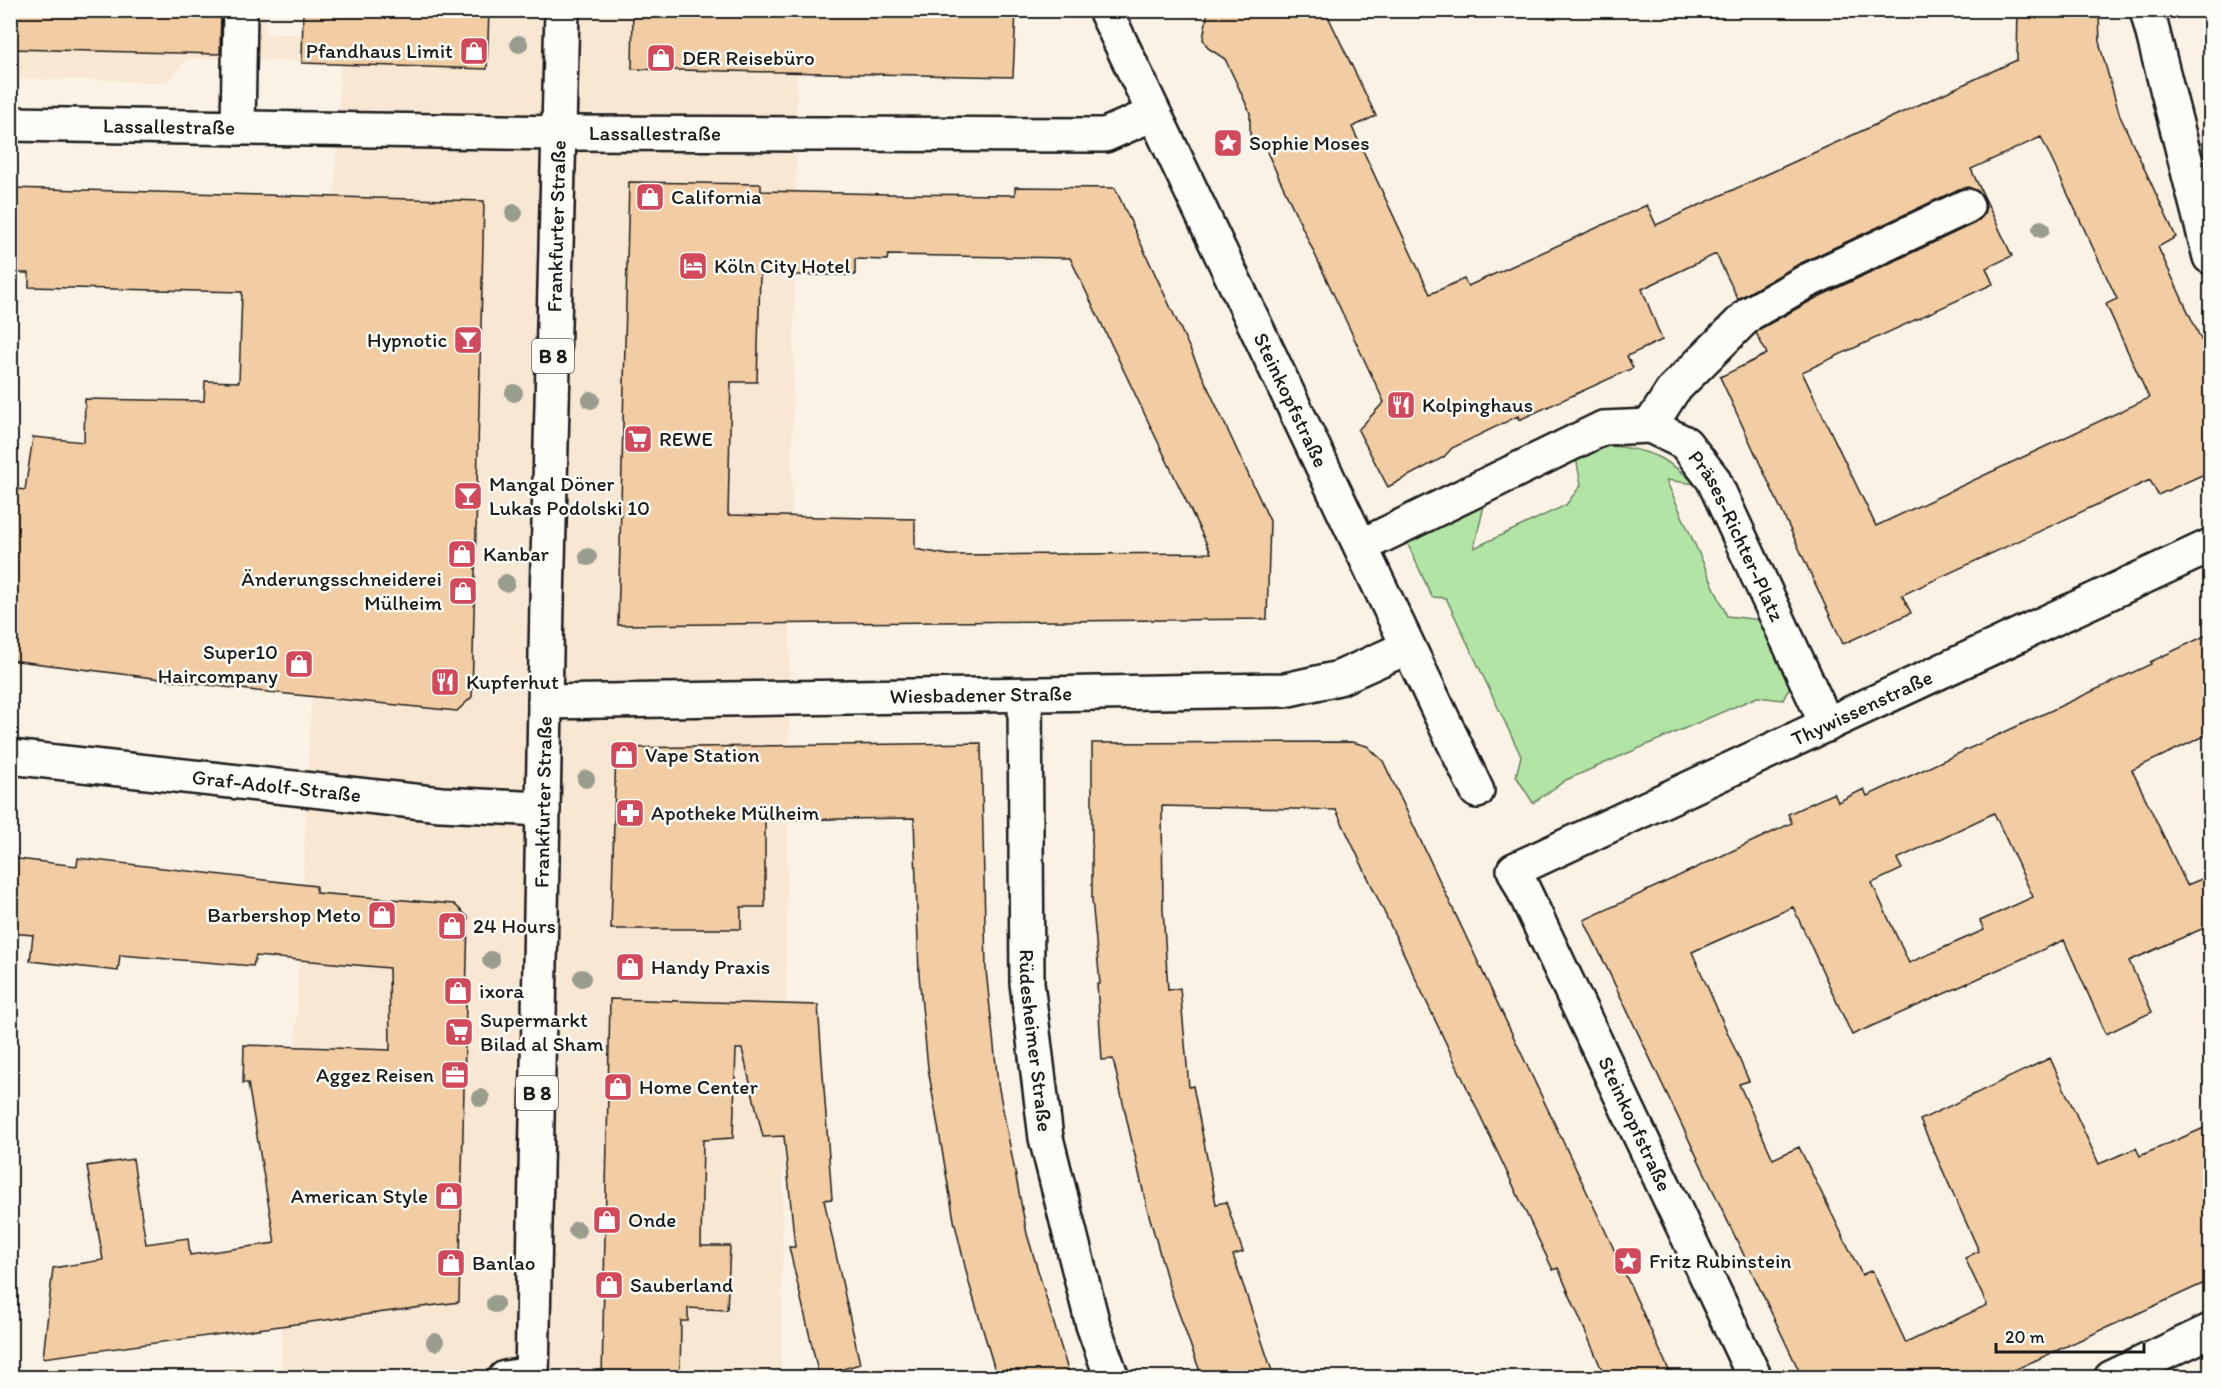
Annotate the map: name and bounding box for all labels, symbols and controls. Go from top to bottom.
shop icon: Pfandhaus Limit [458,35,490,67]
place label: Pfandhaus Limit [306,38,453,63]
shop icon: DER Reisebüro [645,42,677,74]
place label: DER Reisebüro [682,45,815,70]
street label: Lassallestraße [103,113,235,140]
street label: Lassallestraße [589,120,721,146]
place icon: Sophie Moses [1212,127,1244,159]
place label: Sophie Moses [1249,130,1370,155]
street label: Frankfurter Straße [541,140,571,313]
shop icon: California [634,181,666,213]
place label: California [671,184,761,209]
hotel icon: Köln City Hotel [677,250,709,282]
place label: Köln City Hotel [714,253,850,278]
bar icon: Hypnotic [452,324,484,356]
place label: Hypnotic [367,327,447,352]
street label: Steinkopfstraße [1249,329,1334,471]
road number: B 8 [532,339,574,373]
restaurant icon: Kolpinghaus [1385,389,1417,421]
place label: Kolpinghaus [1422,392,1533,417]
supermarket icon: REWE [622,423,654,455]
place label: REWE [659,426,713,451]
street label: Präses-Richter-Platz [1683,445,1790,625]
place label: Mangal Döner Lukas Podolski 10 [489,471,650,520]
bar icon: Mangal Döner Lukas Podolski 10 [452,480,484,512]
shop icon: Kanbar [446,538,478,570]
place label: Kanbar [483,541,549,566]
place label: Änderungsschneiderei Mülheim [241,566,442,615]
shop icon: Änderungsschneiderei Mülheim [447,575,479,607]
place label: Super10 Haircompany [158,639,278,688]
shop icon: Super10 Haircompany [283,648,315,680]
street label: Thywissenstraße [1787,664,1936,751]
restaurant icon: Kupferhut [429,666,461,698]
place label: Kupferhut [466,669,559,694]
street label: Wiesbadener Straße [890,680,1072,708]
street label: Frankfurter Straße [528,716,557,888]
shop icon: Vape Station [608,739,640,771]
place label: Vape Station [645,742,760,767]
street label: Graf-Adolf-Straße [191,764,362,807]
pharmacy icon: Apotheke Mülheim [614,797,646,829]
place label: Apotheke Mülheim [651,800,820,825]
shop icon: Barbershop Meto [366,899,398,931]
place label: Barbershop Meto [207,902,361,927]
shop icon: 24 Hours [436,910,468,942]
place label: 24 Hours [473,913,556,938]
street label: Rüdesheimer Straße [1015,949,1058,1133]
shop icon: Handy Praxis [614,951,646,983]
place label: Handy Praxis [651,954,770,979]
shop icon: ixora [442,975,474,1007]
place label: ixora [479,978,524,1003]
place label: Supermarkt Bilad al Sham [480,1007,604,1056]
supermarket icon: Supermarkt Bilad al Sham [443,1016,475,1048]
street label: Steinkopfstraße [1593,1052,1678,1195]
office icon: Aggez Reisen [439,1059,471,1091]
place label: Aggez Reisen [316,1062,434,1087]
shop icon: Home Center [602,1071,634,1103]
place label: Home Center [639,1074,758,1099]
road number: B 8 [516,1076,558,1110]
shop icon: American Style [433,1180,465,1212]
place label: American Style [291,1183,428,1208]
shop icon: Onde [591,1204,623,1236]
place label: Onde [628,1207,676,1232]
place icon: Fritz Rubinstein [1612,1245,1644,1277]
shop icon: Banlao [435,1247,467,1279]
place label: Fritz Rubinstein [1649,1248,1792,1273]
place label: Banlao [472,1250,535,1275]
shop icon: Sauberland [593,1269,625,1301]
place label: Sauberland [630,1272,733,1297]
scale bar [1996,1316,2144,1354]
text: 20 m [2005,1326,2045,1348]

